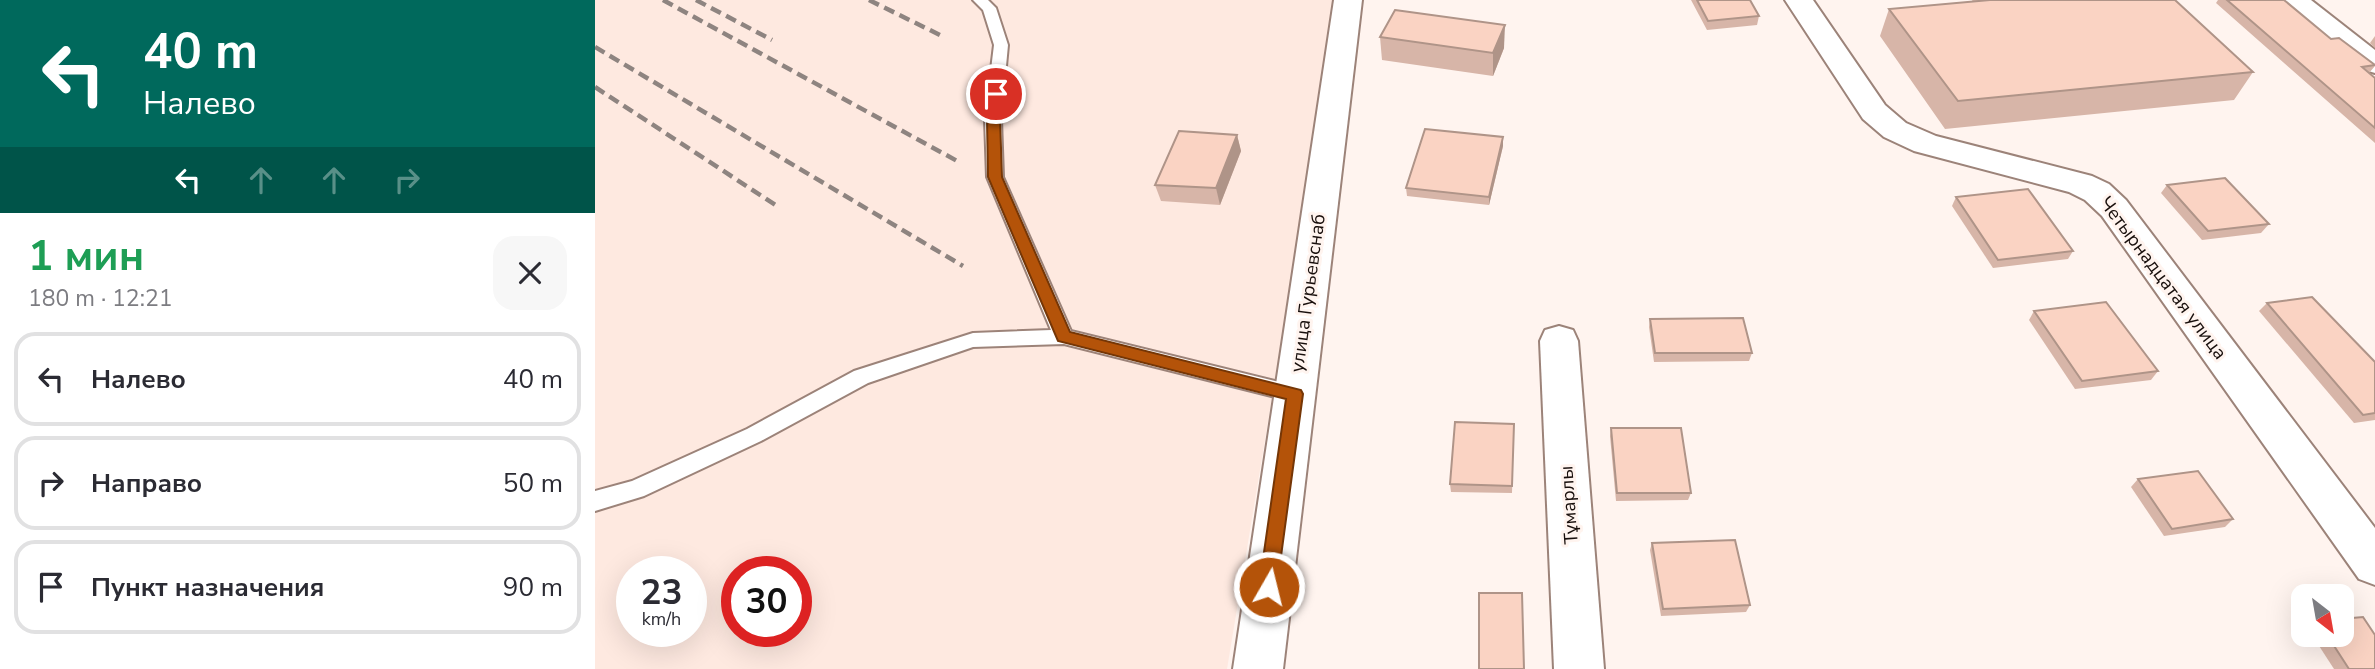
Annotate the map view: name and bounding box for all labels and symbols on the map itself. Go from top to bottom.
pin [966,64,1026,124]
street label: Четырнадцатая улица [2093,191,2233,365]
street label: улица Гурьевснаб [1284,212,1332,374]
street label: Тұмарлы [1553,465,1585,545]
position arrow [1232,550,1306,624]
speed limit sign: 30 [721,556,812,647]
north arrow [2291,584,2354,648]

